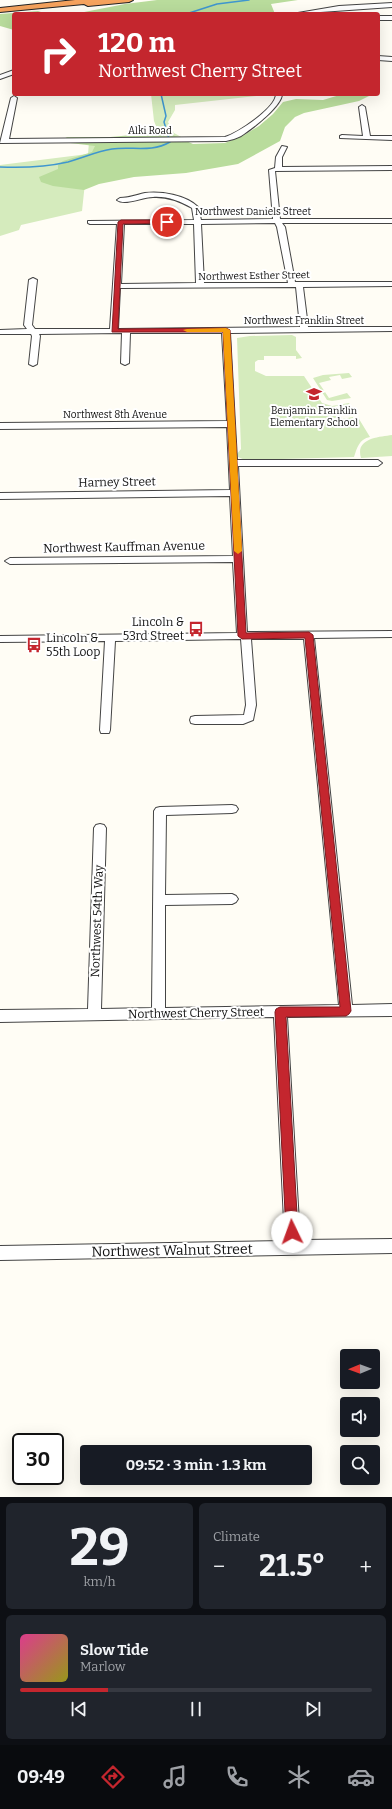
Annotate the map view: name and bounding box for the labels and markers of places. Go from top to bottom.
pin [150,205,184,239]
school or university icon: Benjamin Franklin Elementary School [305,385,323,403]
place label: Benjamin Franklin Elementary School [270,405,358,429]
place label: Lincoln & 53rd Street [123,615,185,643]
bus stop icon: Lincoln & 53rd Street [187,620,205,638]
place label: Lincoln & 55th Loop [46,631,100,659]
bus stop icon: Lincoln & 55th Loop [25,636,43,654]

